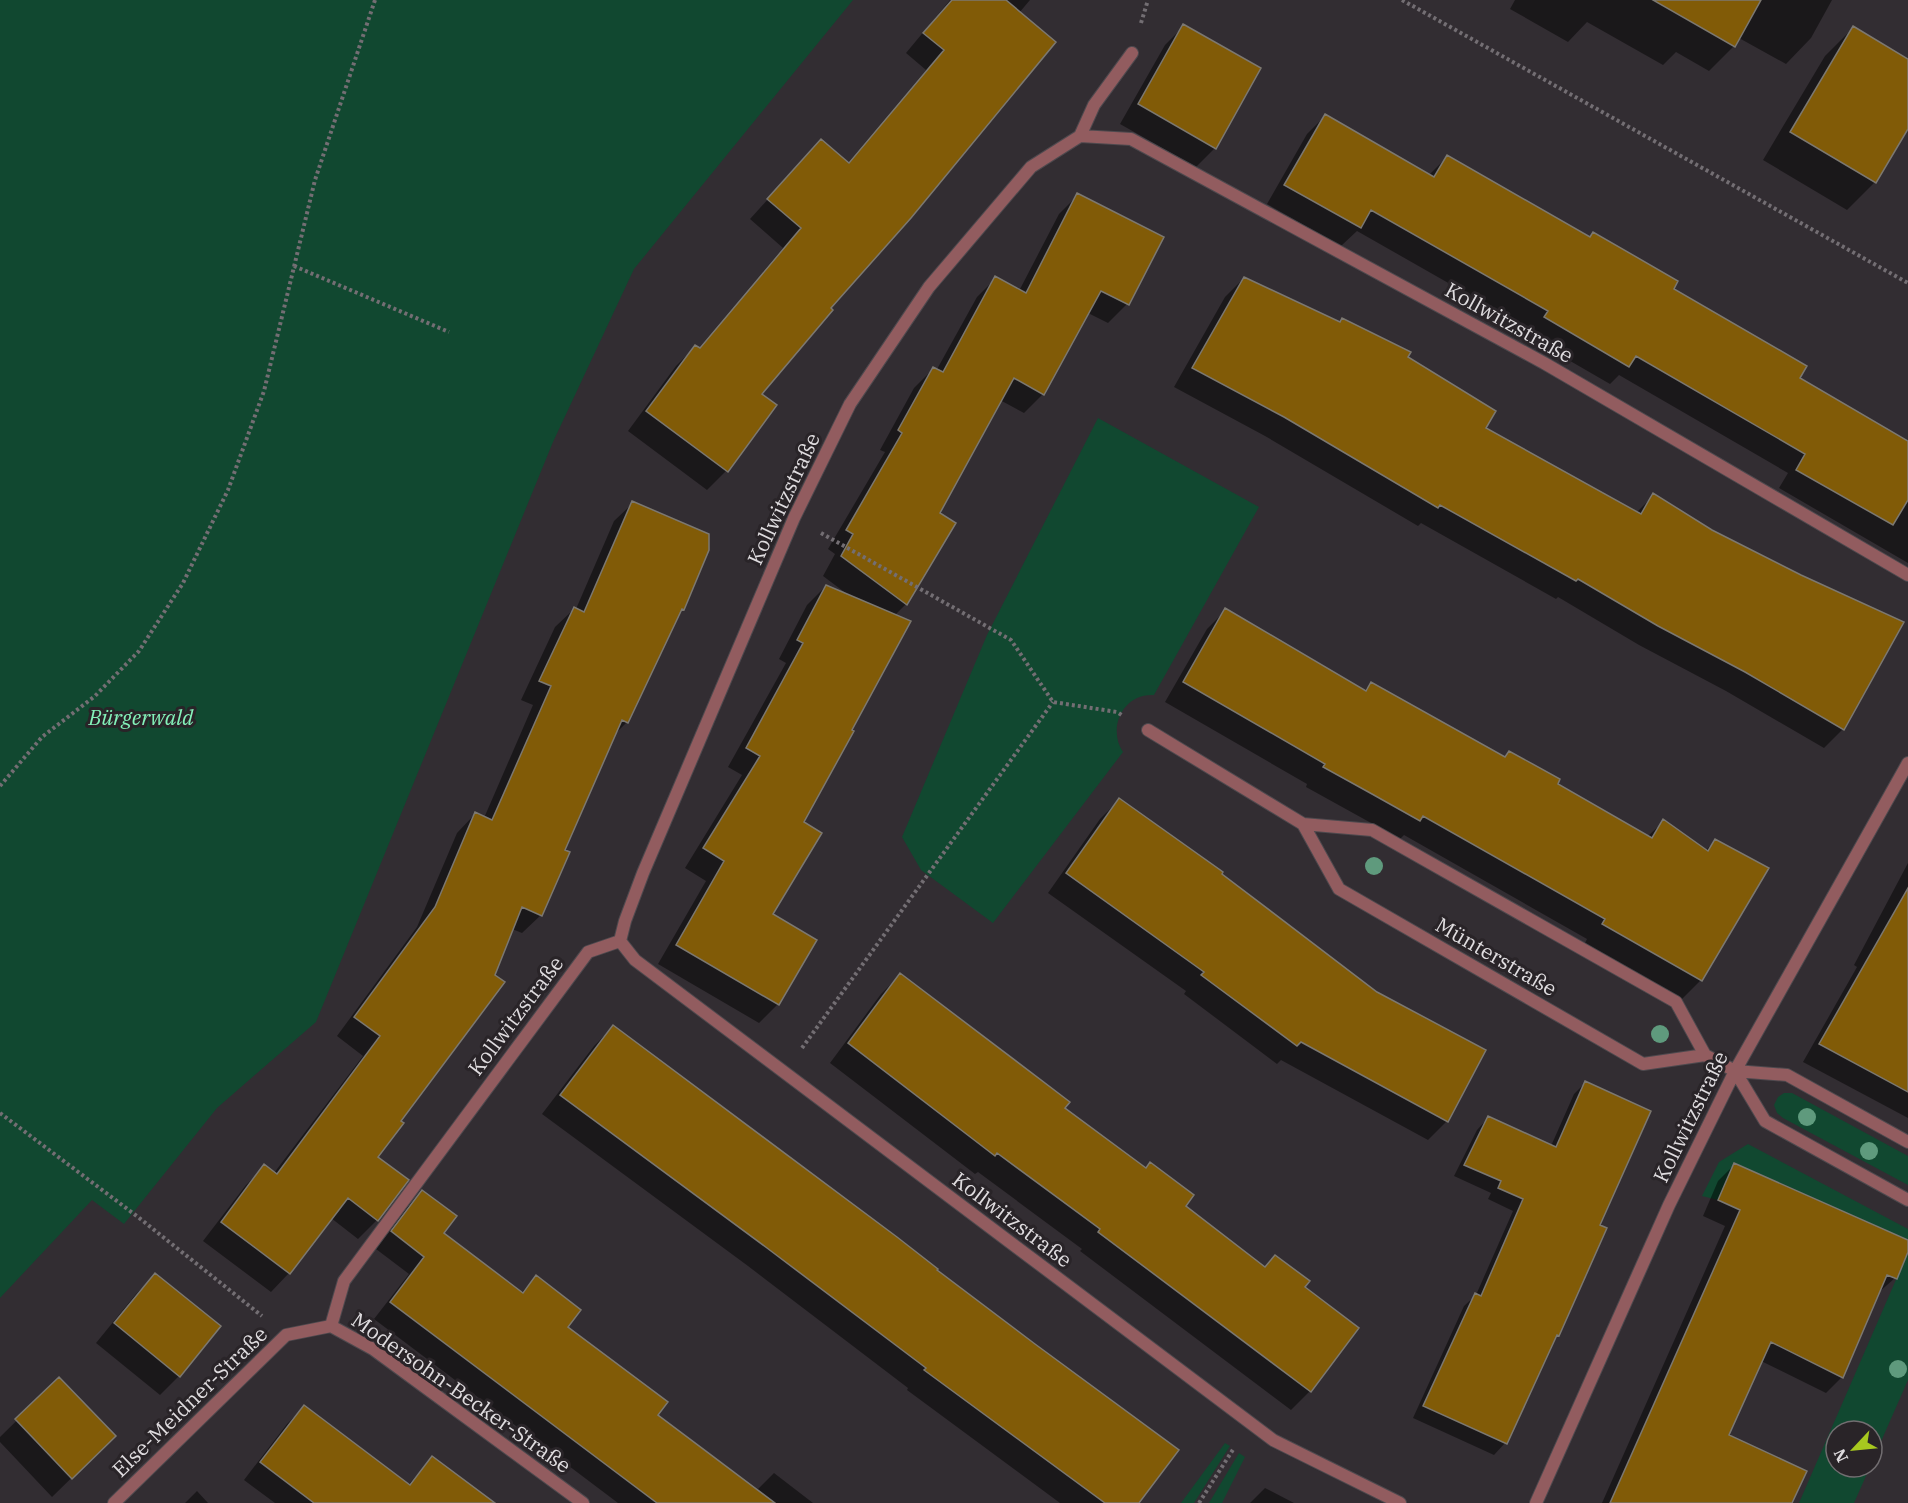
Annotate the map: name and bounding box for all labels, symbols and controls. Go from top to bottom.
street label: Kollwitzstraße [1440,275,1579,369]
street label: Kollwitzstraße [740,428,826,569]
park label: Bürgerwald [87,703,194,731]
street label: Münterstraße [1431,910,1562,1002]
street label: Kollwitzstraße [461,950,569,1081]
street label: Kollwitzstraße [1646,1046,1734,1187]
street label: Kollwitzstraße [947,1165,1078,1273]
street label: Modersohn-Becker-Straße [346,1306,577,1479]
street label: Else-Meidner-Straße [106,1320,273,1483]
north arrow [1824,1419,1884,1479]
text: N [1829,1446,1852,1466]

